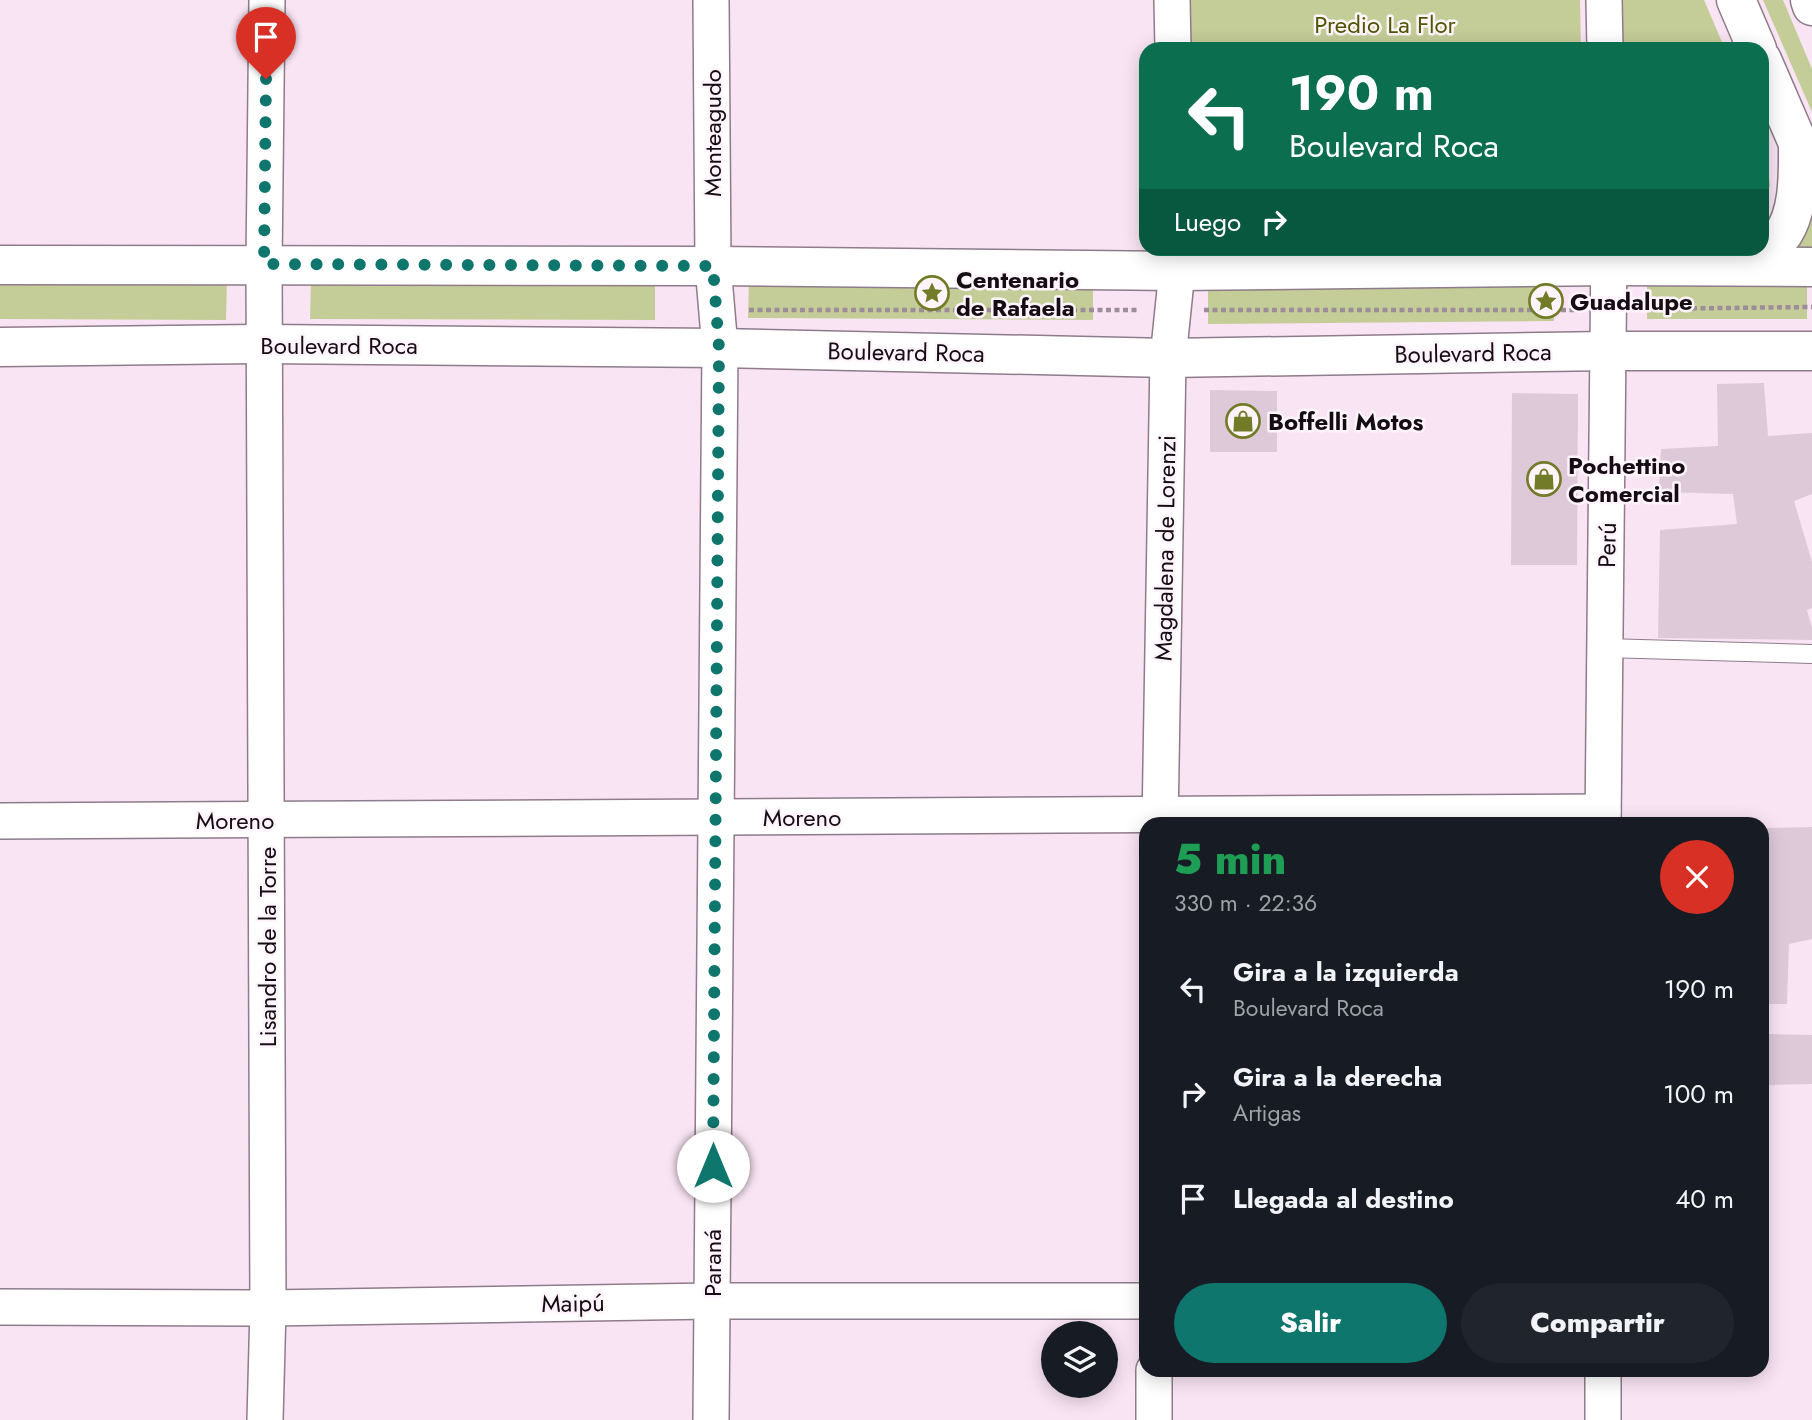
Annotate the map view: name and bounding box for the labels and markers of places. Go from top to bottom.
pin [236,7,296,79]
place label: Centenario de Rafaela [956,262,1079,325]
place icon: Centenario de Rafaela [913,274,951,312]
place icon: Guadalupe [1527,282,1565,320]
place label: Guadalupe [1570,284,1693,319]
shop icon: Boffelli Motos [1224,402,1262,440]
place label: Boffelli Motos [1268,404,1423,439]
place label: Pochettino Comercial [1568,448,1686,511]
shop icon: Pochettino Comercial [1525,460,1563,498]

